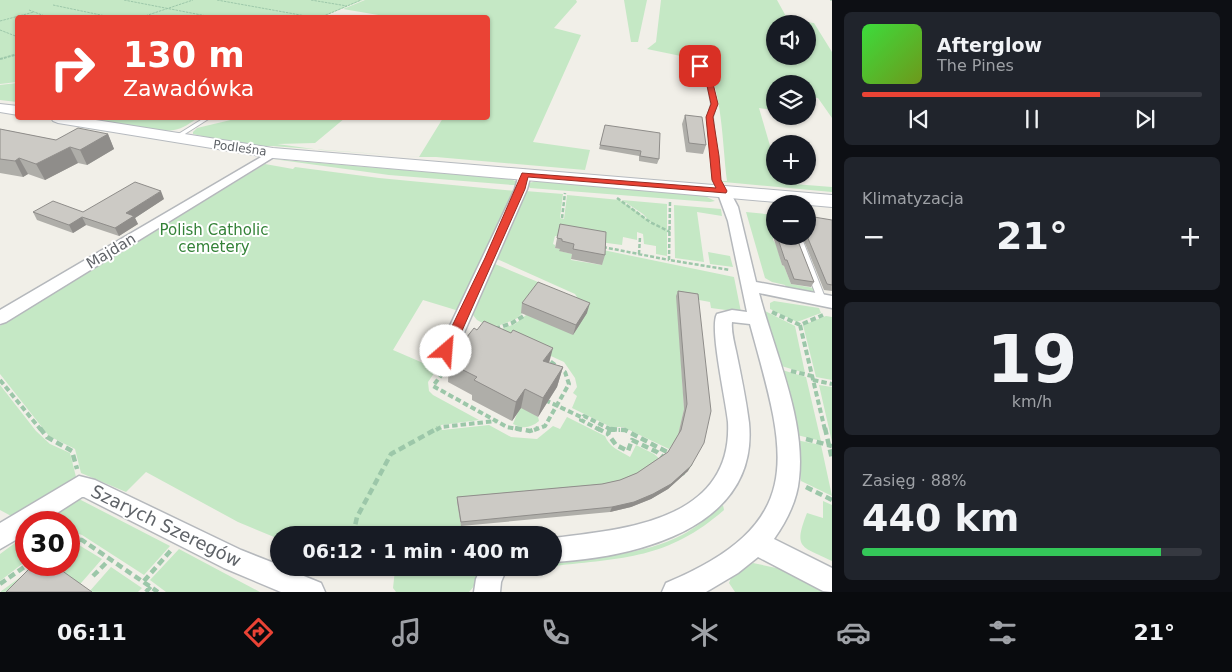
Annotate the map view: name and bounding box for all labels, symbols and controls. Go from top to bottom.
map controls [766,15,816,245]
button: sound [766,15,816,65]
text: Afterglow [937,34,1042,56]
icon: right [40,35,105,100]
text: 130 m [123,35,245,75]
pin [679,45,721,87]
icon: arrive [686,52,714,80]
text: The Pines [937,56,1014,75]
button: layers [766,75,816,125]
text: Zawadówka [123,76,254,101]
icon: previous [905,105,933,133]
icon: pause [1018,105,1046,133]
icon: next [1131,105,1159,133]
button: + [766,135,816,185]
street label: Podleśna [212,137,268,159]
text: Klimatyzacja [862,189,964,208]
button: − [766,195,816,245]
text: 21° [996,214,1068,258]
text: − [862,220,885,253]
text: + [1179,220,1202,253]
park label: Polish Catholic cemetery [160,221,268,256]
street label: Majdan [83,229,139,273]
text: 19 [987,322,1077,397]
position arrow [419,324,471,376]
text: km/h [1012,392,1052,411]
text: Zasięg · 88% [862,471,966,490]
street label: Szarych Szeregów [88,480,245,571]
text: 440 km [862,496,1019,540]
speed limit sign: 30 [15,511,80,576]
text: 06:12 · 1 min · 400 m [302,540,530,562]
icon: directions [241,615,276,650]
icon: music [389,615,424,650]
icon: phone [538,615,573,650]
icon: climate [687,615,722,650]
icon: car [836,615,871,650]
icon: filters [985,615,1020,650]
text: 06:11 [57,620,127,645]
text: 21° [1133,620,1175,645]

